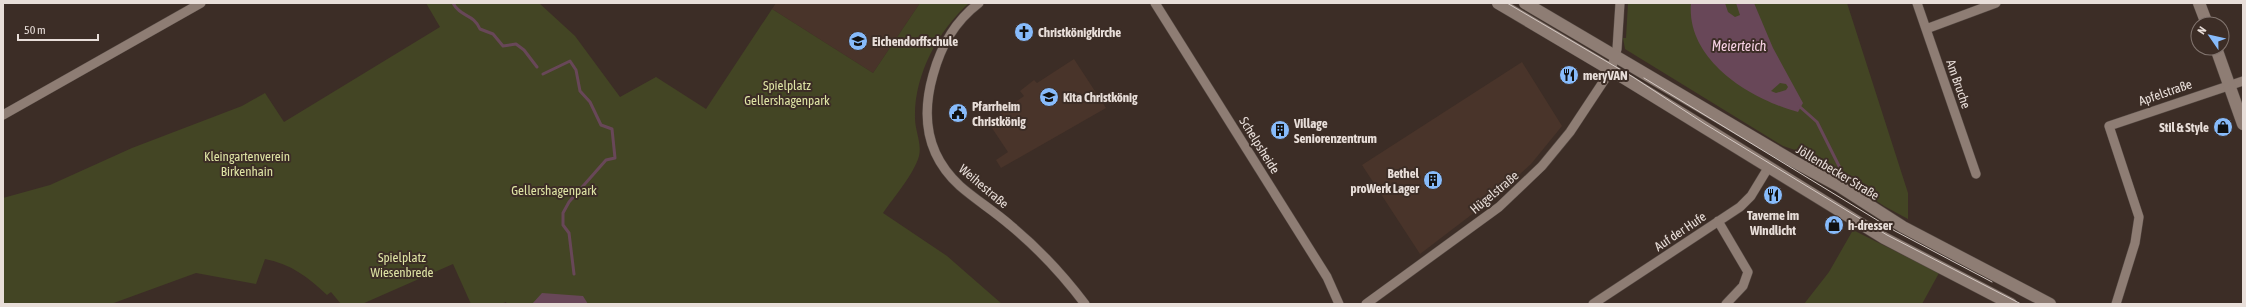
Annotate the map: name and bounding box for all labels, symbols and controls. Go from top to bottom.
scale bar [18,16,98,42]
north arrow [2190,16,2230,56]
church icon: Christkönigkirche [1013,21,1035,43]
text: 50 m [24,23,46,37]
text: N [2195,24,2209,36]
place label: Christkönigkirche [1038,25,1121,40]
school or university icon: Eichendorffschule [847,30,869,52]
place label: Eichendorffschule [872,34,958,49]
water label: Meierteich [1712,38,1767,54]
street label: Am Bruche [1943,58,1974,111]
restaurant icon: meryVAN [1558,64,1580,86]
place label: meryVAN [1583,68,1628,83]
street label: Apfelstraße [2137,76,2194,109]
park label: Spielplatz Gellershagenpark [744,78,830,108]
school or university icon: Kita Christkönig [1038,86,1060,108]
place label: Kita Christkönig [1063,90,1138,105]
place label: Pfarrheim Christkönig [972,99,1026,129]
public building icon: Pfarrheim Christkönig [947,102,969,124]
street label: Schelpsheide [1236,114,1283,176]
place label: Village Seniorenzentrum [1293,116,1377,146]
shop icon: Stil & Style [2212,116,2234,138]
building icon: Village Seniorenzentrum [1269,119,1291,141]
place label: Stil & Style [2159,120,2209,135]
street label: Jöllenbecker Straße [1794,142,1882,203]
park label: Kleingartenverein Birkenhain [204,149,290,179]
street label: Weihestraße [956,161,1012,212]
place label: Bethel proWerk Lager [1350,166,1420,196]
street label: Hügelstraße [1467,168,1522,217]
building icon: Bethel proWerk Lager [1422,169,1444,191]
park label: Gellershagenpark [511,183,597,198]
restaurant icon: Taverne im Windlicht [1762,184,1784,206]
place label: Taverne im Windlicht [1747,208,1799,238]
street label: Auf der Hufe [1652,209,1709,254]
shop icon: h-dresser [1823,214,1845,236]
place label: h-dresser [1848,218,1894,233]
park label: Spielplatz Wiesenbrede [370,250,434,280]

